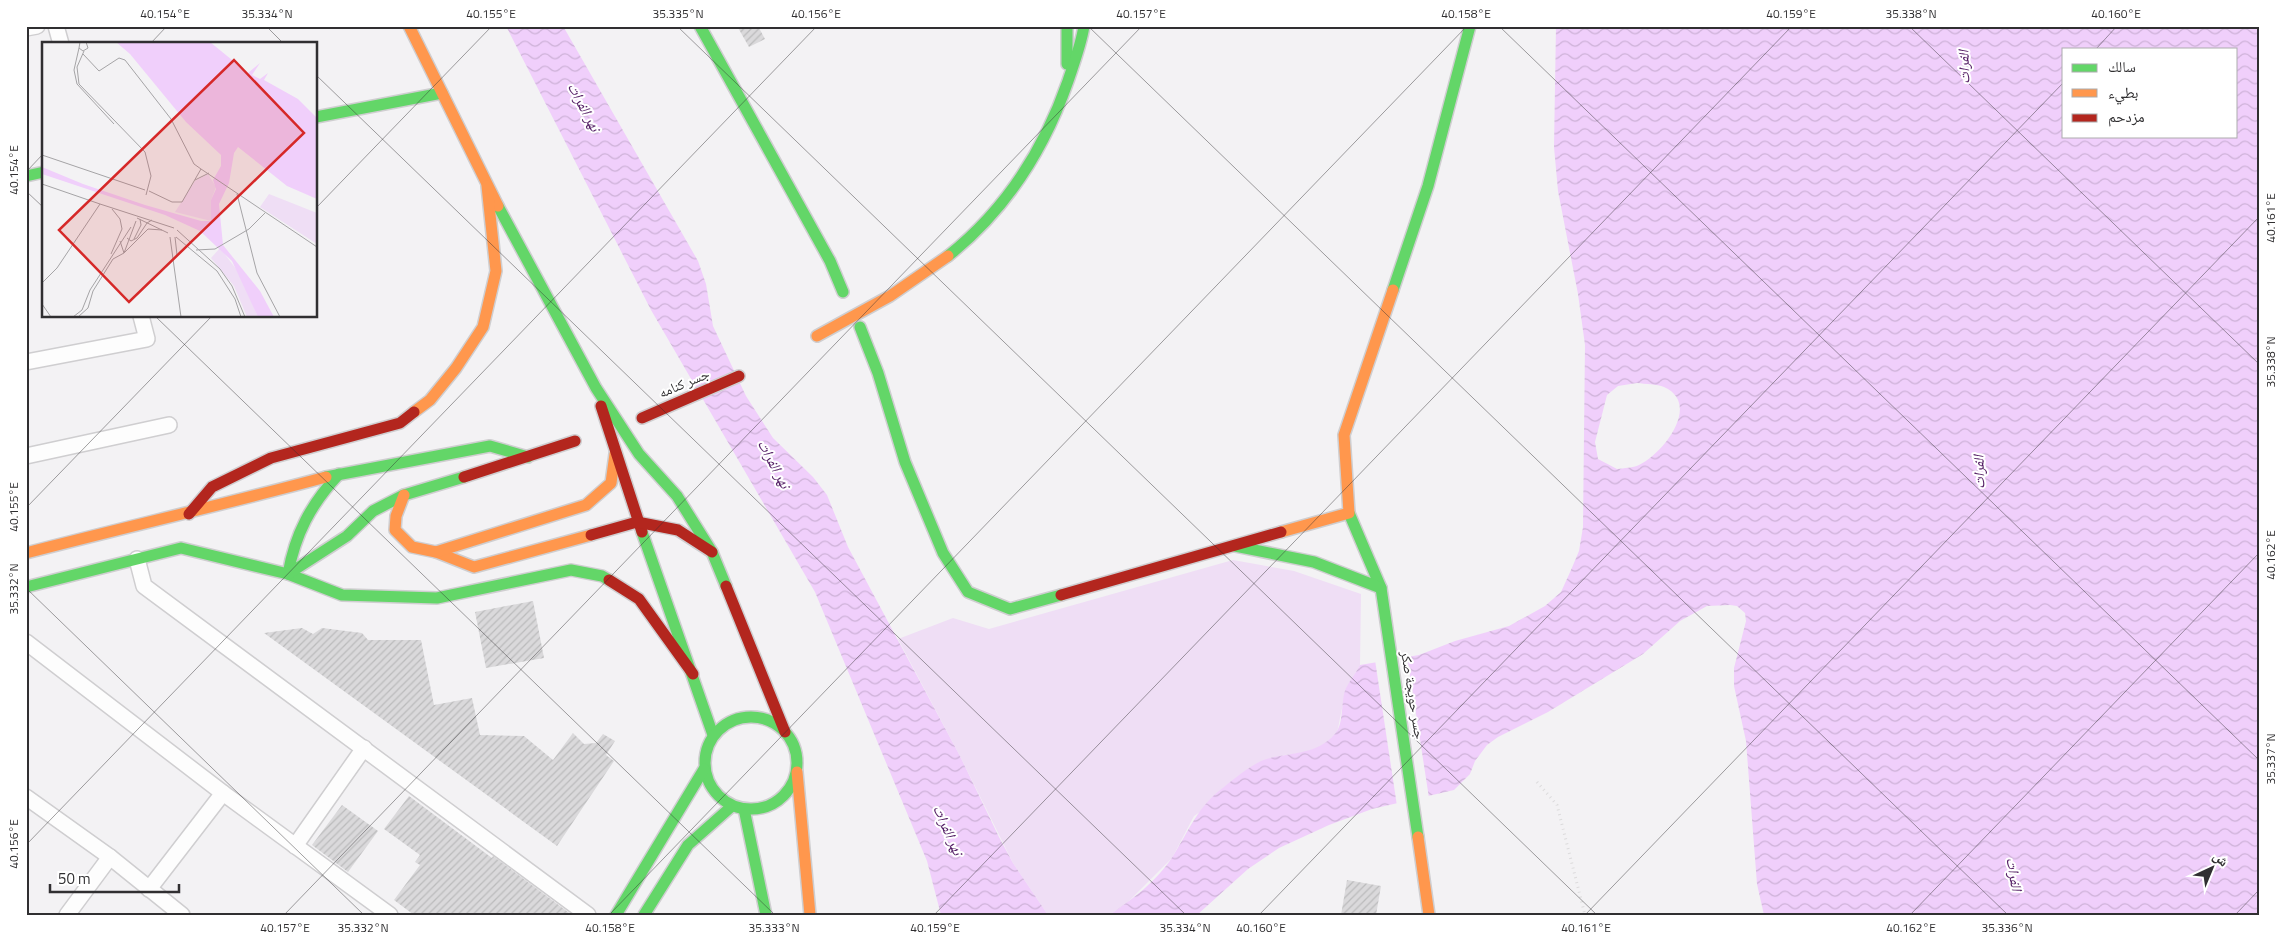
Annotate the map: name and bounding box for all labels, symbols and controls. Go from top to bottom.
text: 40.154°E [140,4,190,23]
text: 35.334°N [241,4,293,23]
text: 40.155°E [466,4,516,23]
text: 35.335°N [652,4,704,23]
text: 40.156°E [791,4,841,23]
text: 40.157°E [1116,4,1166,23]
text: 40.158°E [1441,4,1491,23]
text: 40.159°E [1766,4,1816,23]
text: 35.338°N [1885,4,1937,23]
text: 40.160°E [2091,4,2141,23]
inset map [42,42,318,318]
water label: الفرات [1951,48,1976,84]
legend [2062,48,2238,138]
text: سالك [2108,55,2136,78]
water label: نهر الفرات [562,78,608,138]
text: بطيء [2108,81,2138,105]
text: مزدحم [2108,105,2145,128]
text: 40.154°E [4,145,23,195]
text: 40.161°E [2261,193,2280,243]
text: 35.338°N [2261,336,2280,388]
street label: جسر كنامه [655,362,712,403]
water label: نهر الفرات [752,435,798,495]
water label: الفرات [1966,453,1991,489]
text: 40.155°E [4,482,23,532]
text: 40.162°E [2261,530,2280,580]
text: 35.332°N [4,563,23,615]
street label: جسر حويجة صكر [1396,648,1431,741]
text: 35.337°N [2261,733,2280,785]
water label: نهر الفرات [927,801,971,861]
text: 40.156°E [4,819,23,869]
north arrow [2188,844,2238,894]
text: ش [2209,846,2234,871]
water label: الفرات [2000,855,2029,894]
scale bar [50,861,179,893]
text: 50 m [58,867,91,890]
text: 40.157°E [260,918,310,937]
text: 35.332°N [337,918,389,937]
text: 40.158°E [585,918,635,937]
text: 35.333°N [748,918,800,937]
text: 40.159°E [910,918,960,937]
text: 35.334°N [1159,918,1211,937]
text: 40.160°E [1236,918,1286,937]
text: 40.161°E [1561,918,1611,937]
text: 40.162°E [1886,918,1936,937]
text: 35.336°N [1981,918,2033,937]

